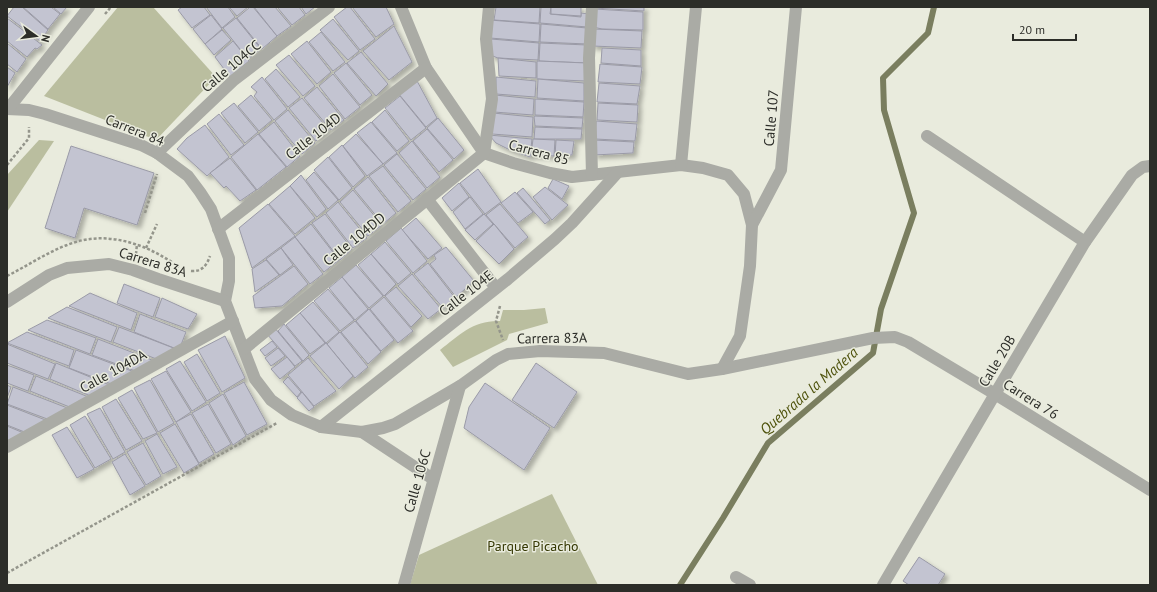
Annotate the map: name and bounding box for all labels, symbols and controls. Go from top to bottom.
north arrow [16,16,56,56]
scale bar [1013,16,1076,42]
text: 20 m [1019,22,1045,37]
text: N [38,33,53,44]
street label: Calle 104CC [198,36,264,96]
street label: Calle 107 [760,89,782,147]
street label: Calle 104D [282,109,344,163]
street label: Carrera 84 [103,110,167,150]
street label: Carrera 85 [507,135,571,169]
street label: Calle 104DD [319,208,389,270]
street label: Carrera 83A [117,243,190,281]
street label: Calle 104E [435,266,497,320]
street label: Carrera 83A [517,328,588,348]
street label: Calle 20B [975,332,1019,390]
water label: Quebrada la Madera [756,342,862,439]
street label: Calle 104DA [76,345,150,397]
street label: Carrera 76 [1000,375,1062,423]
street label: Calle 106C [399,447,435,515]
park label: Parque Picacho [487,537,579,555]

